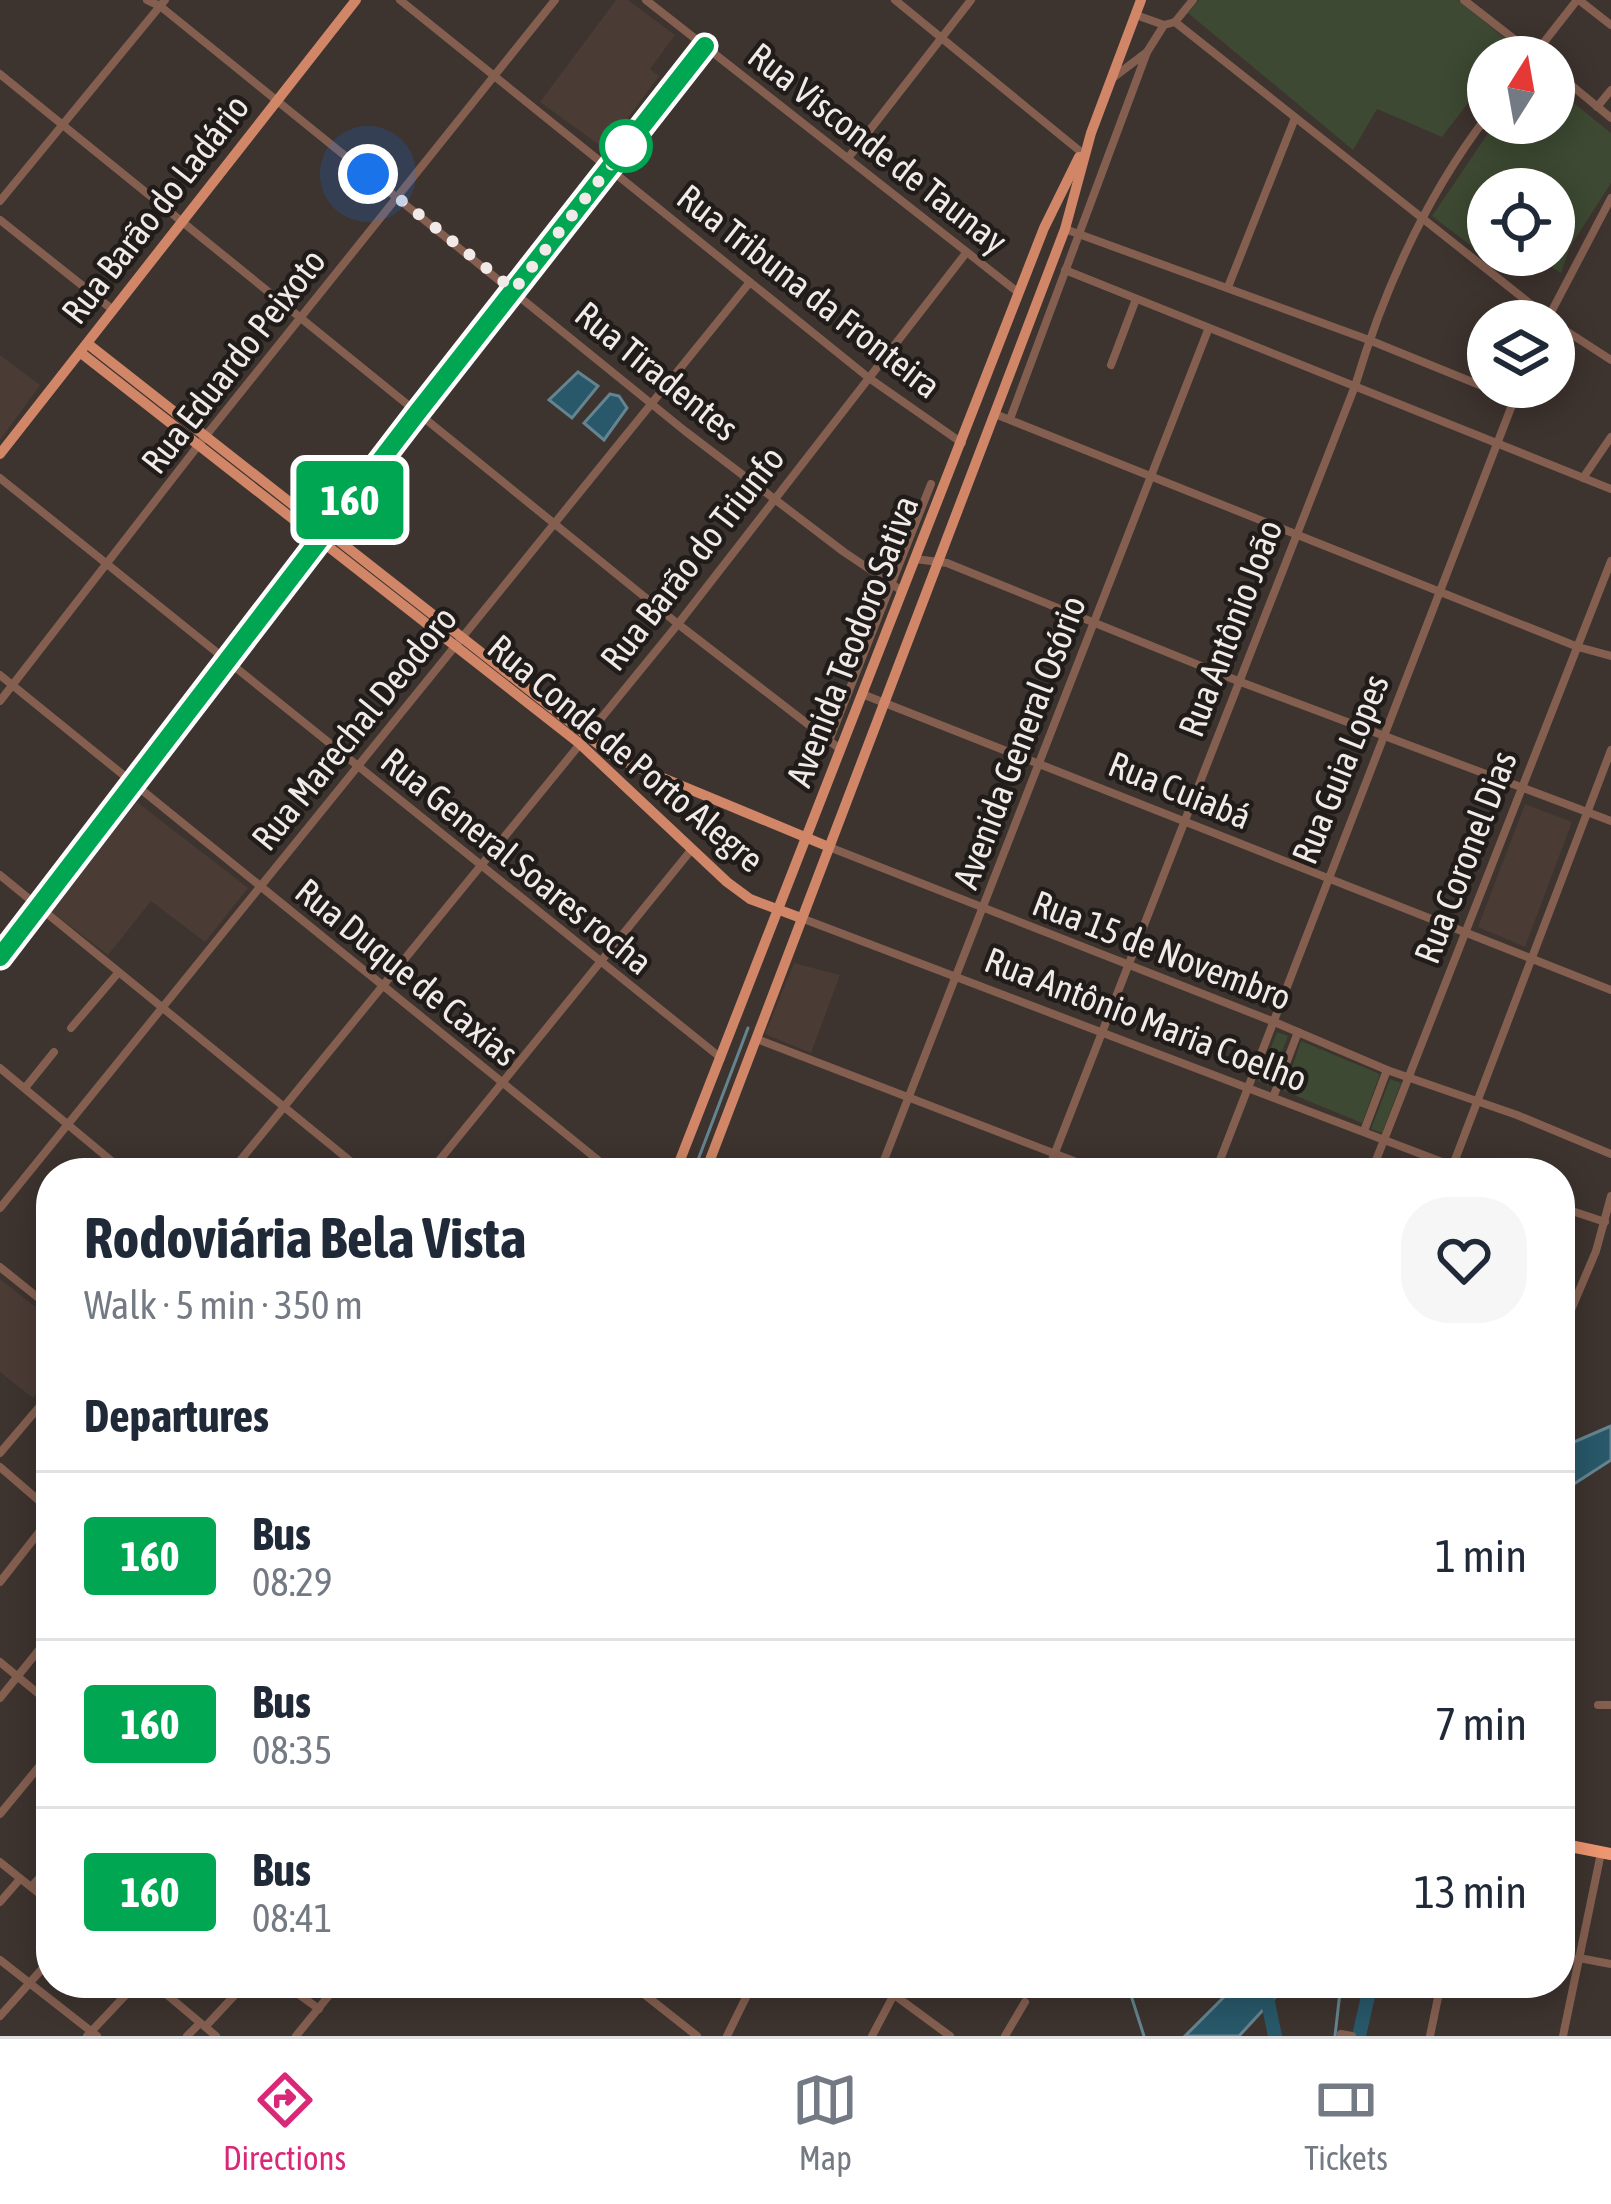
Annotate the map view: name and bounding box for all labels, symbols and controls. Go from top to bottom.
street label: Rua Visconde de Taunay [740,34,1016,262]
north arrow [1467,36,1575,144]
map controls [1467,36,1575,408]
street label: Rua Barão do Ladário [53,86,257,332]
unlabelled marker [601,121,651,171]
your location [338,144,398,204]
button: locate [1467,168,1575,276]
street label: Rua Tribuna da Fronteira [669,175,949,407]
street label: Rua Eduardo Peixoto [132,240,334,482]
street label: Rua Tiradentes [567,293,747,449]
button: layers [1467,300,1575,408]
street label: Rua Barão do Triunfo [592,438,792,678]
line badge: 160 [281,461,419,539]
text: 160 [320,476,380,524]
street label: Avenida Teodoro Sativa [777,490,927,792]
street label: Rua Antônio João [1169,514,1291,742]
street label: Avenida General Osório [944,590,1094,894]
street label: Rua Marechal Deodoro [243,598,465,858]
street label: Rua Conde de Porto Alegre [480,626,772,880]
street label: Rua Guia Lopes [1283,668,1397,870]
street label: Rua General Soares rocha [373,739,661,983]
street label: Rua Cuiabá [1103,743,1257,837]
street label: Rua Coronel Dias [1405,745,1525,969]
street label: Rua Duque de Caxias [287,869,527,1075]
street label: Rua 15 de Novembro [1027,881,1297,1019]
street label: Rua Antônio Maria Coelho [979,938,1313,1100]
button: heart [1401,1197,1527,1323]
text: Rodoviária Bela Vista [84,1205,526,1270]
text: Walk · 5 min · 350 m [84,1283,363,1327]
text: Departures [84,1390,269,1442]
text: Bus [252,1508,311,1560]
text: 1 min [1435,1530,1527,1582]
text: 160 [120,1532,180,1580]
text: 08:29 [252,1560,332,1604]
text: Bus [252,1676,311,1728]
text: 7 min [1435,1698,1527,1750]
text: 160 [120,1700,180,1748]
text: 08:35 [252,1728,332,1772]
text: Bus [252,1844,311,1896]
text: 13 min [1414,1866,1527,1918]
text: 160 [120,1868,180,1916]
text: 08:41 [252,1896,332,1940]
tab: Directions [223,2067,346,2177]
tab: Map [792,2067,858,2177]
tab: Tickets [1304,2067,1388,2177]

